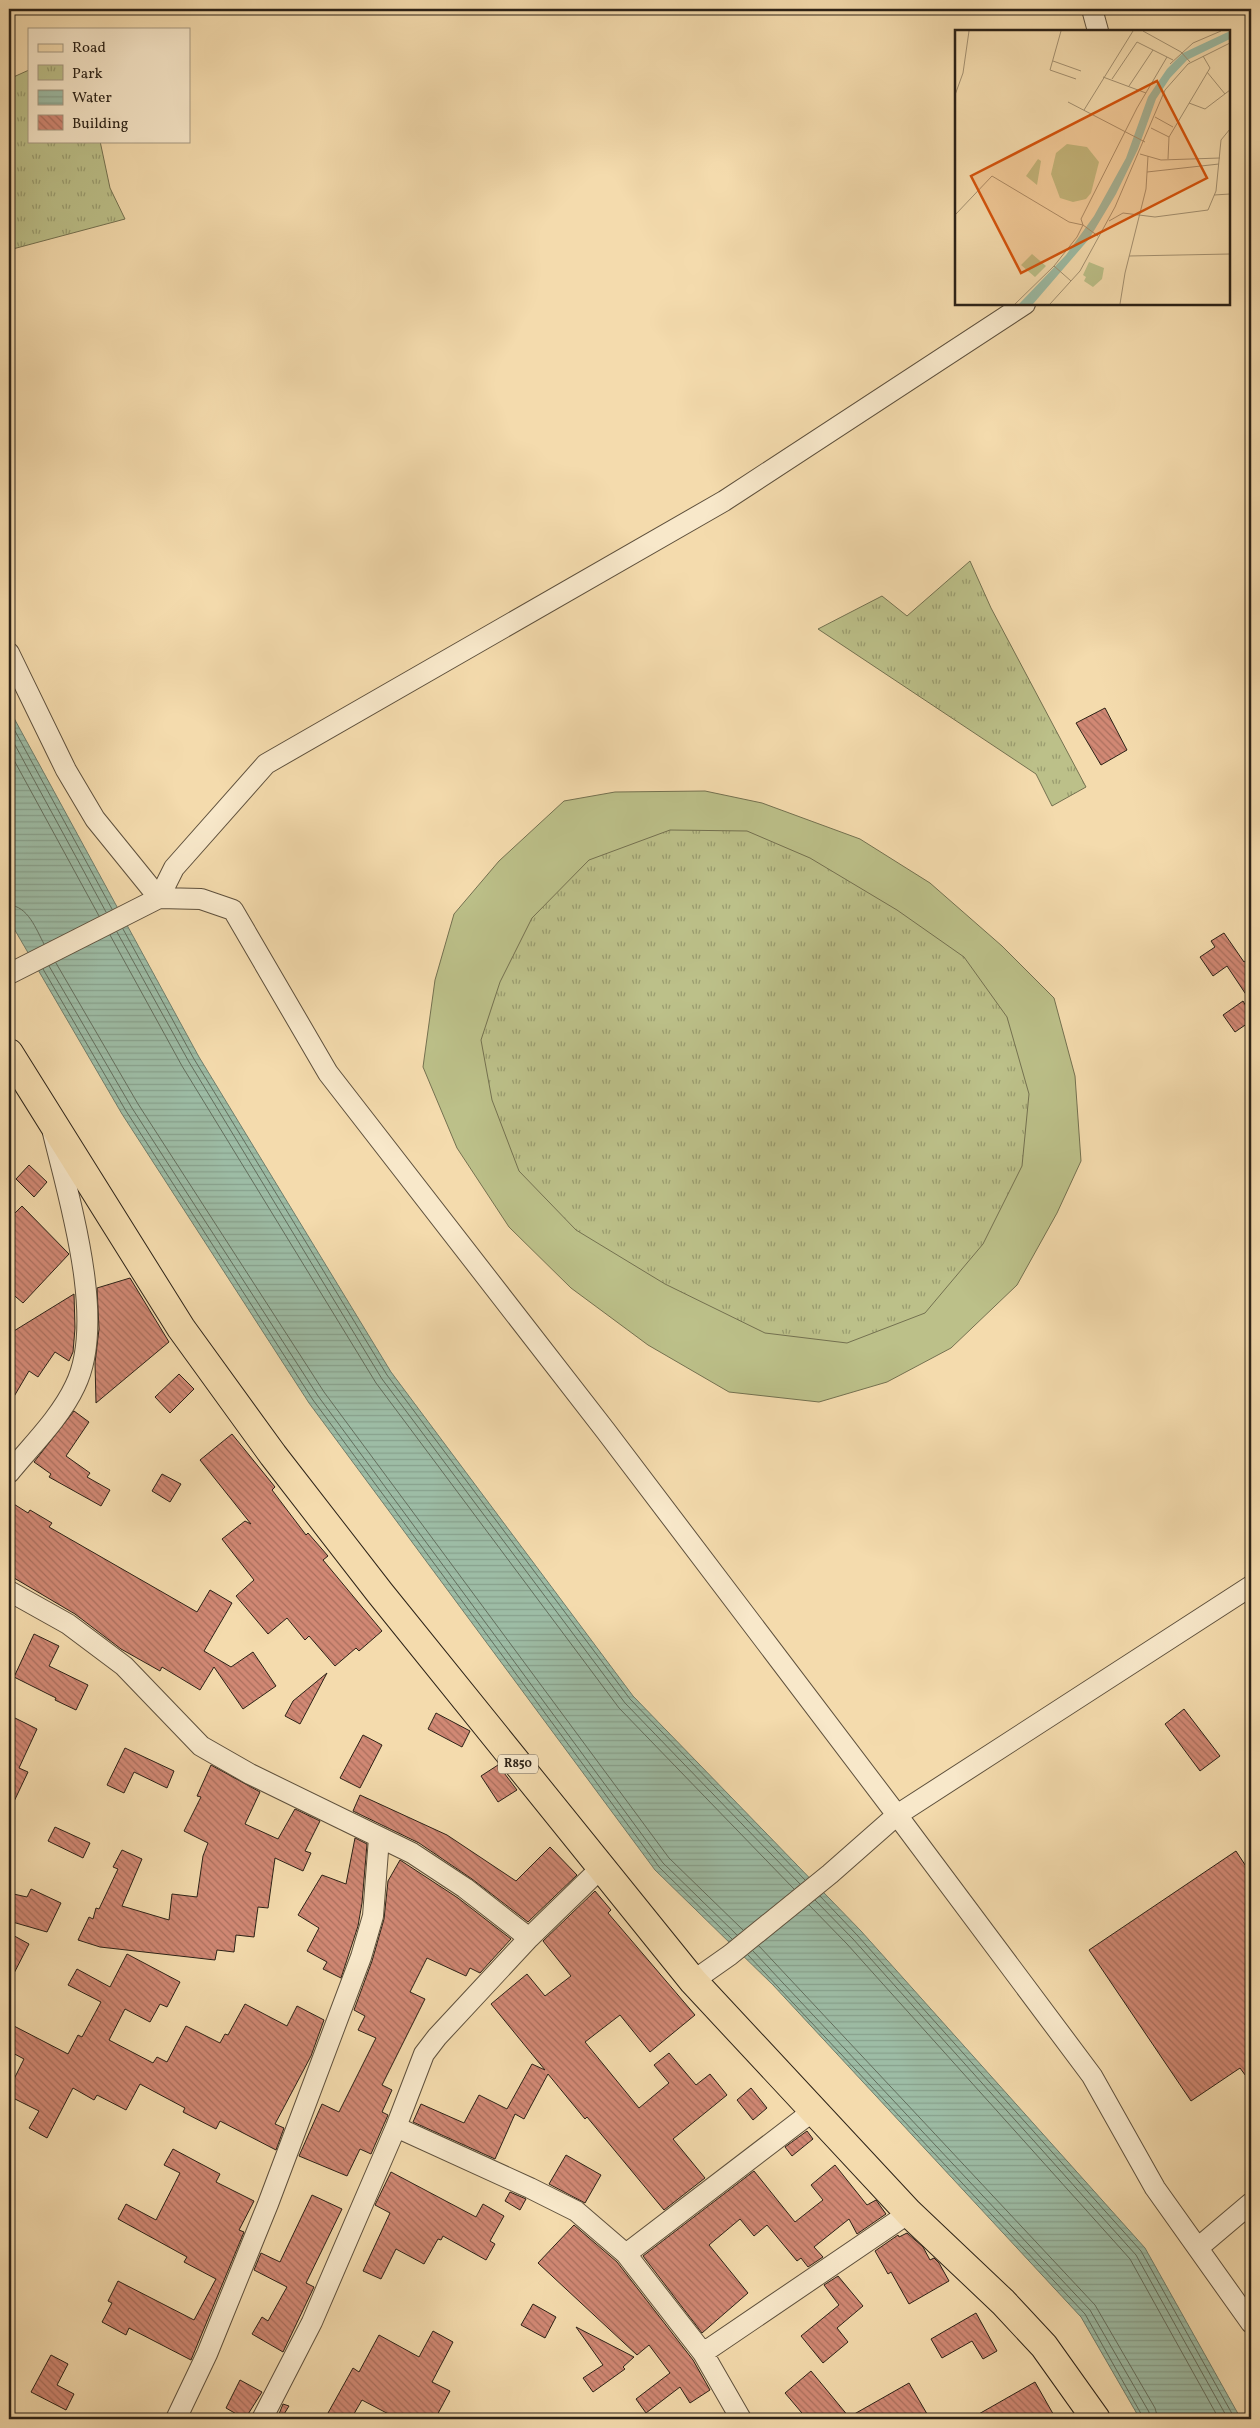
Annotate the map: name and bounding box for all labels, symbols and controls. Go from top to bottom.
legend [28,28,190,142]
inset map [955,30,1230,305]
text: Road [72,38,106,59]
text: Park [72,64,103,85]
text: Water [72,88,112,109]
text: Building [72,114,129,135]
road number: R850 [498,1755,538,1774]

